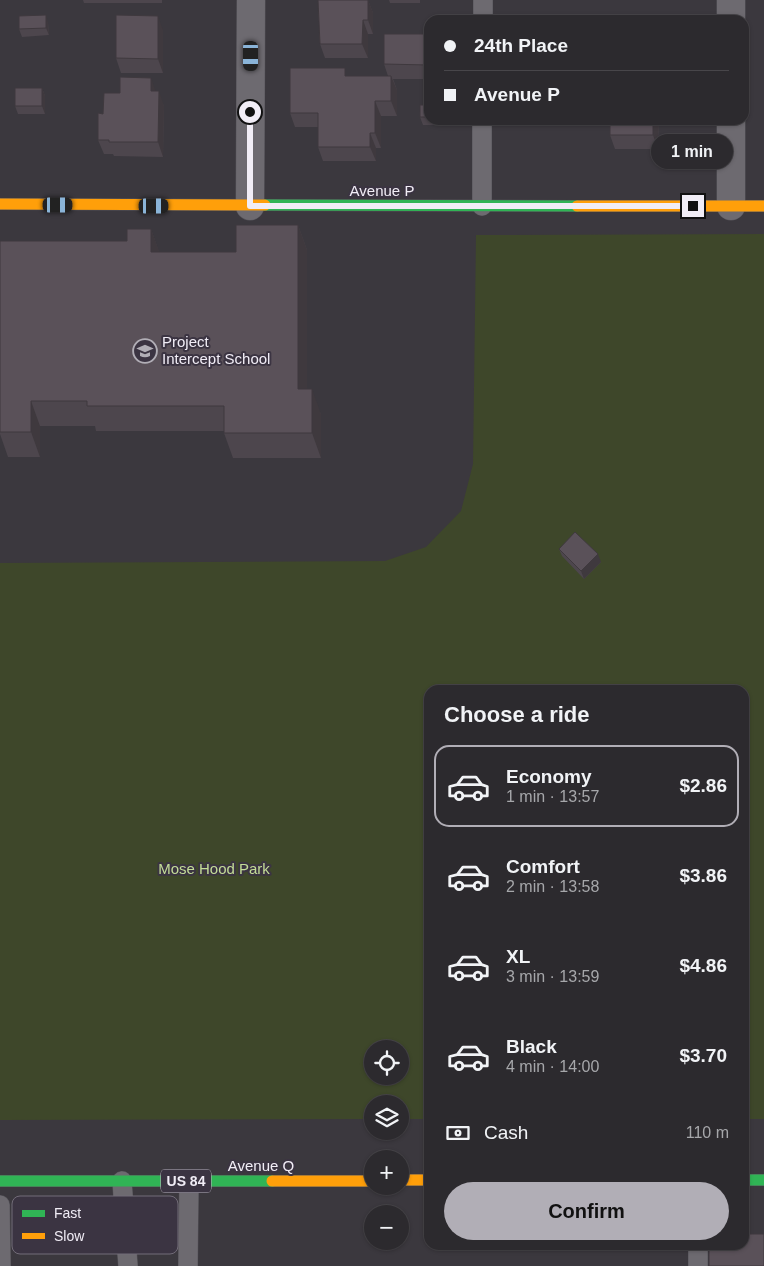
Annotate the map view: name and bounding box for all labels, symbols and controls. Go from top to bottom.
text: 24th Place [474,35,568,56]
car [243,41,258,71]
text: Avenue P [474,84,560,105]
route start [239,101,261,123]
callout: 1 min [652,134,734,168]
text: 1 min [671,143,713,160]
street label: Avenue P [350,182,414,199]
route end [682,195,704,217]
car [43,198,73,213]
car [139,199,169,214]
place label: Project Intercept School [162,333,270,367]
school or university icon: Project Intercept School [132,338,158,364]
text: Choose a ride [444,702,589,727]
icon: car [446,764,491,809]
text: Economy [506,766,592,787]
text: $2.86 [679,775,727,796]
text: 1 min · 13:57 [506,788,599,805]
icon: car [446,854,491,899]
text: Comfort [506,856,580,877]
park label: Mose Hood Park [158,860,270,877]
text: $3.86 [679,865,727,886]
text: 2 min · 13:58 [506,878,599,895]
icon: car [446,944,491,989]
text: XL [506,946,530,967]
text: $4.86 [679,955,727,976]
text: 3 min · 13:59 [506,968,599,985]
icon: car [446,1034,491,1079]
text: Black [506,1036,557,1057]
map controls [364,1040,409,1250]
button: locate [364,1040,409,1085]
text: $3.70 [679,1045,727,1066]
text: 4 min · 14:00 [506,1058,599,1075]
button: layers [364,1095,409,1140]
icon: cash [444,1119,472,1147]
text: Cash [484,1122,528,1143]
text: 110 m [686,1124,729,1141]
button: + [364,1150,409,1195]
street label: Avenue Q [228,1157,294,1174]
road number: US 84 [161,1170,211,1192]
button: Confirm [444,1182,729,1240]
legend [12,1196,178,1254]
text: Fast [54,1205,81,1221]
button: − [364,1205,409,1250]
text: Slow [54,1228,85,1244]

